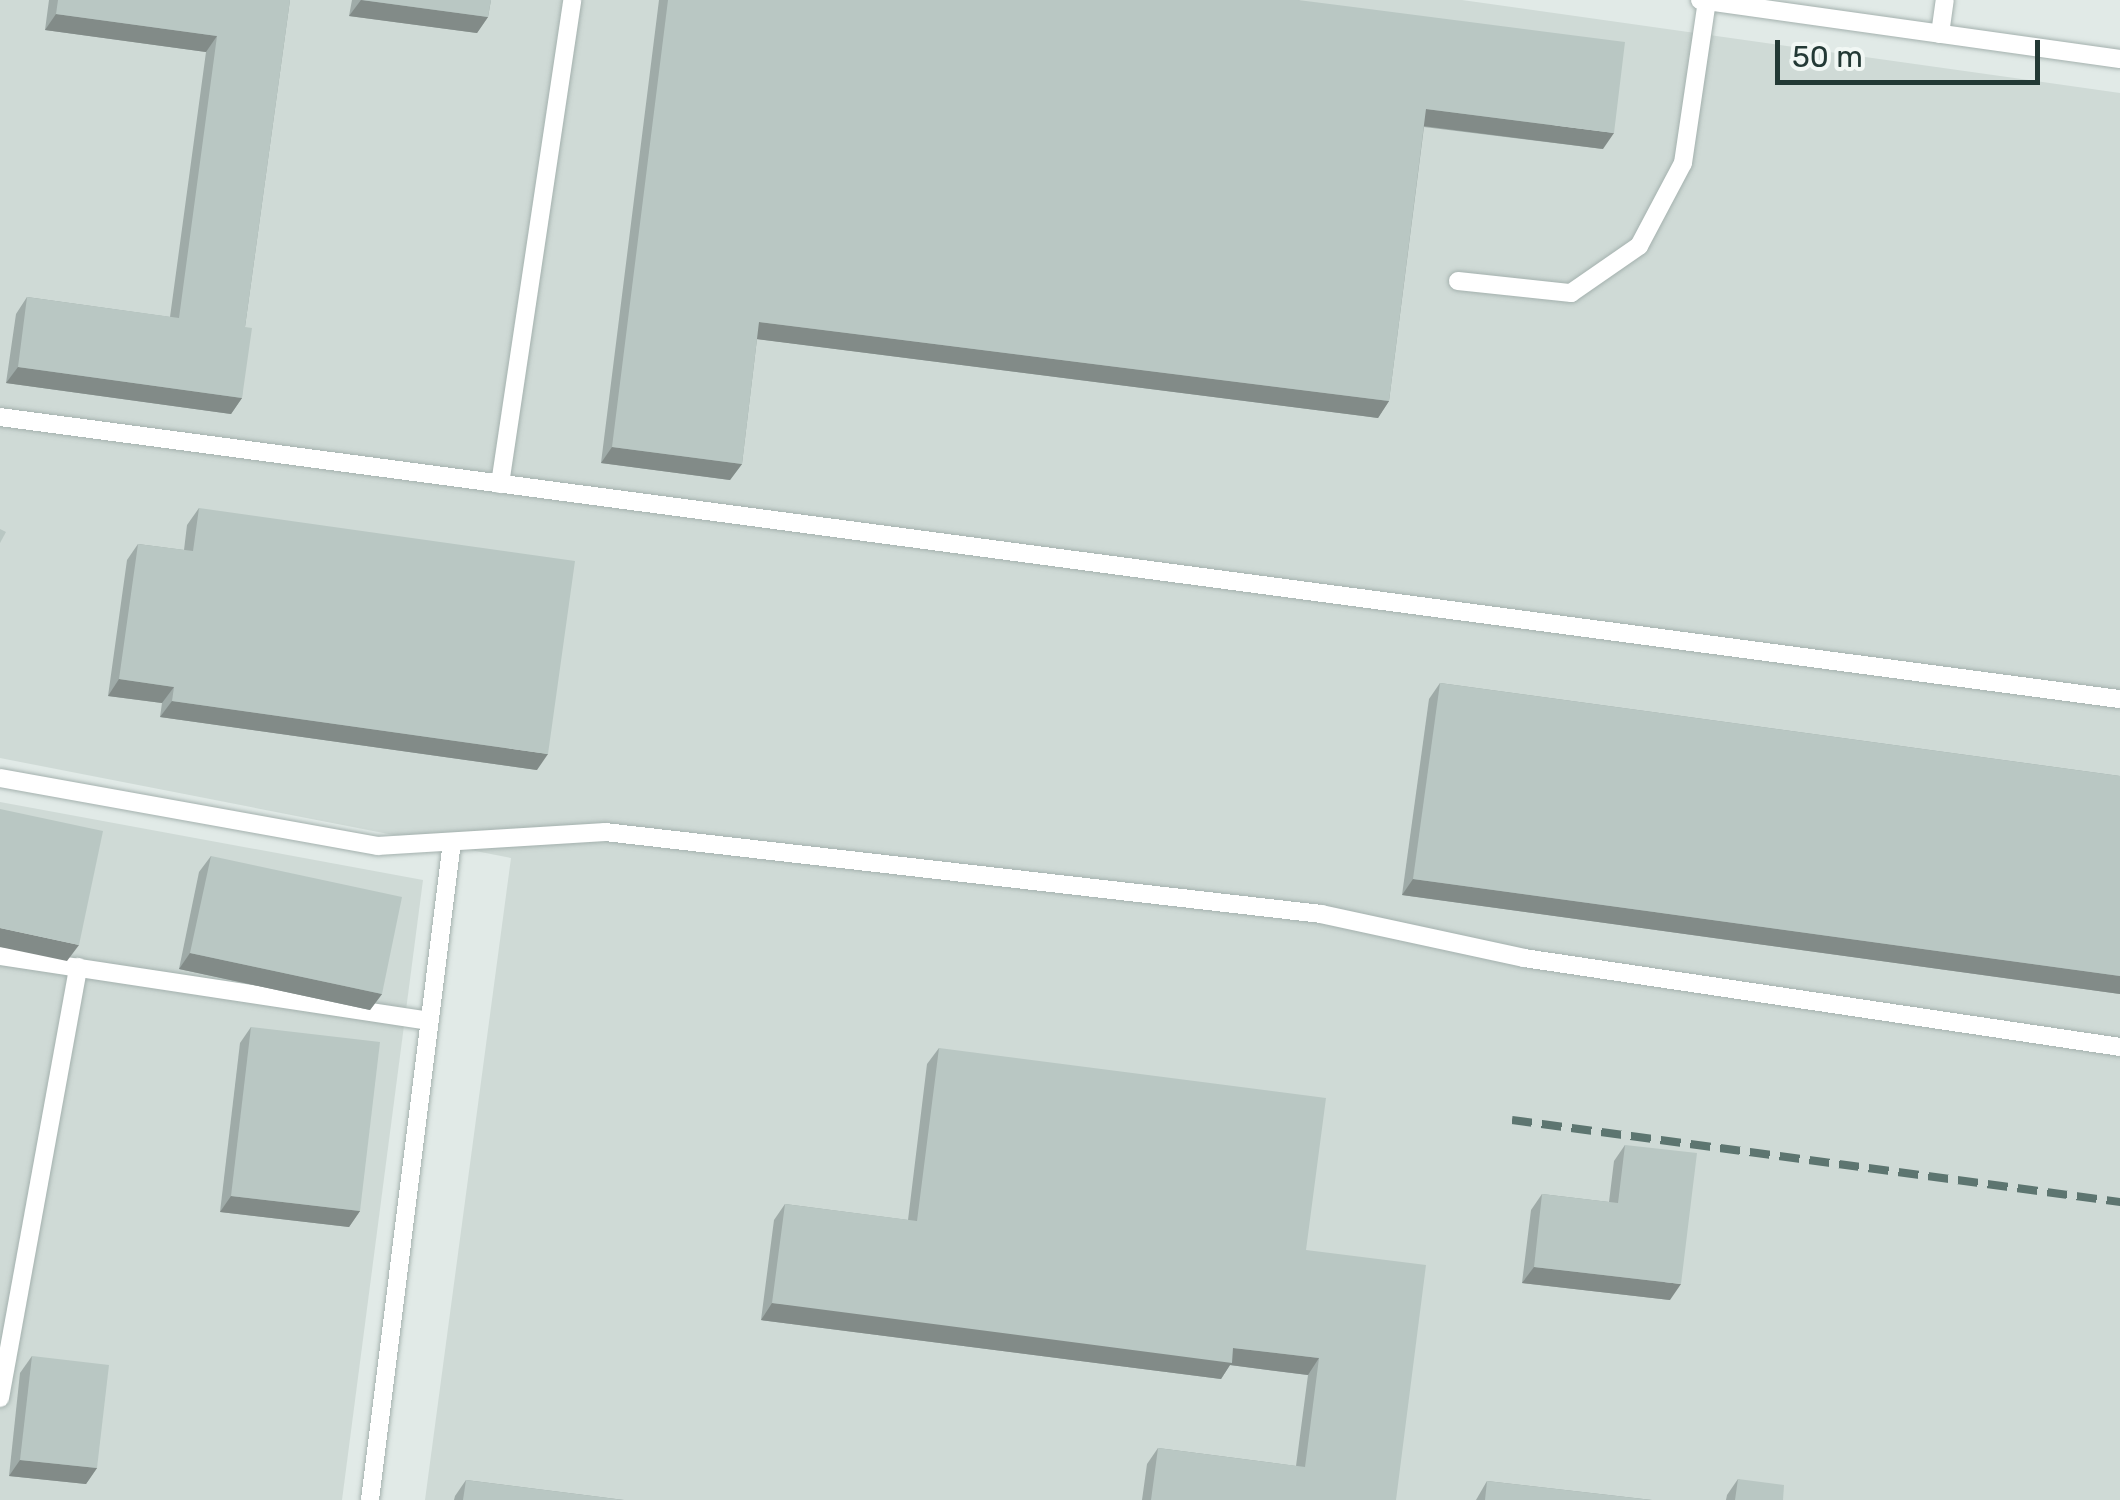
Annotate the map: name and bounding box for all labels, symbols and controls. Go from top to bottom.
scale bar [1780,20,2045,82]
text: 50 m [1792,39,1863,75]

